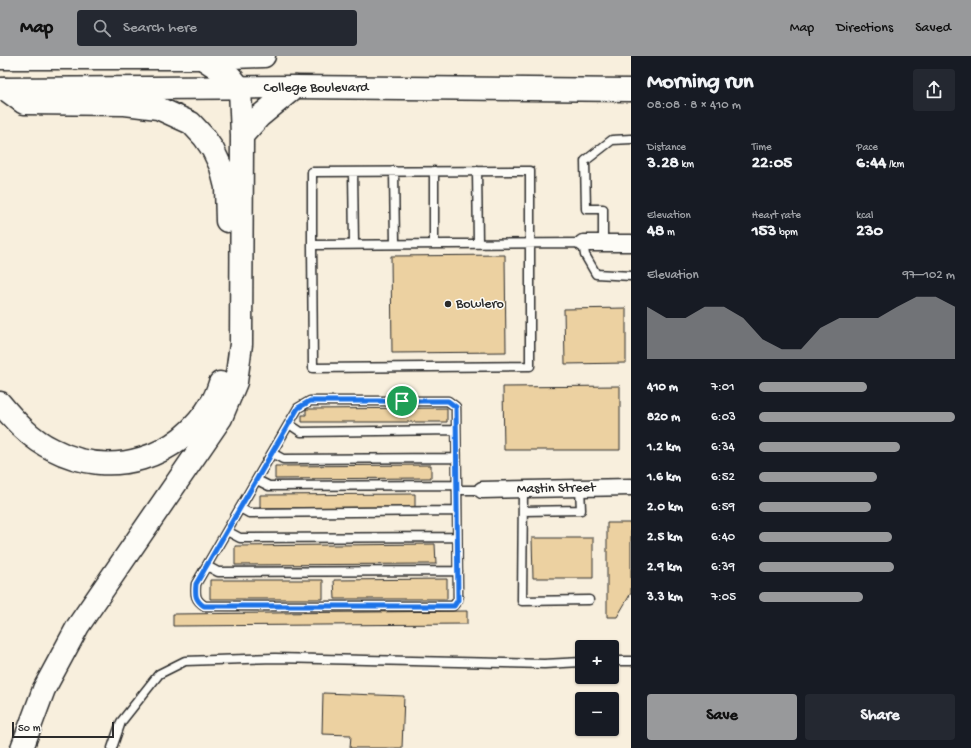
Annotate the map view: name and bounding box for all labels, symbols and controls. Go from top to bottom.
search box [77,10,357,46]
text: Map [20,17,53,40]
icon: search [91,17,113,39]
text: Search here [123,19,197,37]
text: Map [790,20,814,37]
text: Directions [836,20,893,37]
text: Saved [915,20,951,37]
button: share [913,69,955,111]
text: Morning run [647,70,753,96]
street label: College Boulevard [263,80,370,97]
text: 08:08 · 8 × 410 m [647,98,741,113]
text: Distance [647,142,686,154]
text: Time [752,142,772,154]
text: Pace [856,142,878,154]
text: 3.28 [647,154,679,174]
text: 22:05 [752,154,792,174]
text: 6:44 [856,154,886,174]
text: km [679,159,694,171]
text: /km [886,159,904,171]
text: Elevation [647,210,691,222]
text: Heart rate [752,210,801,222]
text: kcal [856,210,874,222]
text: 48 [647,222,664,242]
text: 153 [752,222,776,242]
text: 230 [856,222,883,242]
text: m [664,227,675,239]
text: bpm [776,227,798,239]
text: Elevation [647,268,699,283]
text: 97–102 m [902,268,955,283]
place label: Bowlero [455,296,504,313]
marker: Bowlero [443,299,453,309]
text: 410 m [647,380,678,395]
text: 7:01 [711,380,734,395]
pin [385,384,419,418]
icon: arrive [391,390,413,412]
text: 820 m [647,410,680,425]
text: 6:03 [711,410,736,425]
text: 1.2 km [647,440,681,455]
text: 6:34 [711,440,735,455]
text: 1.6 km [647,470,681,485]
text: 6:52 [711,470,735,485]
street label: Mastin Street [517,480,597,498]
text: 2.0 km [647,500,683,515]
text: 6:59 [711,500,735,515]
text: 2.5 km [647,530,682,545]
text: 6:40 [711,530,735,545]
text: 2.9 km [647,560,682,575]
text: 6:39 [711,560,735,575]
text: 3.3 km [647,590,683,605]
text: 7:05 [711,590,736,605]
map controls [575,640,619,736]
button: + [575,640,619,684]
button: − [575,692,619,736]
button: Save [647,694,797,740]
button: Share [805,694,955,740]
scale bar [12,720,114,739]
text: 50 m [18,723,40,735]

